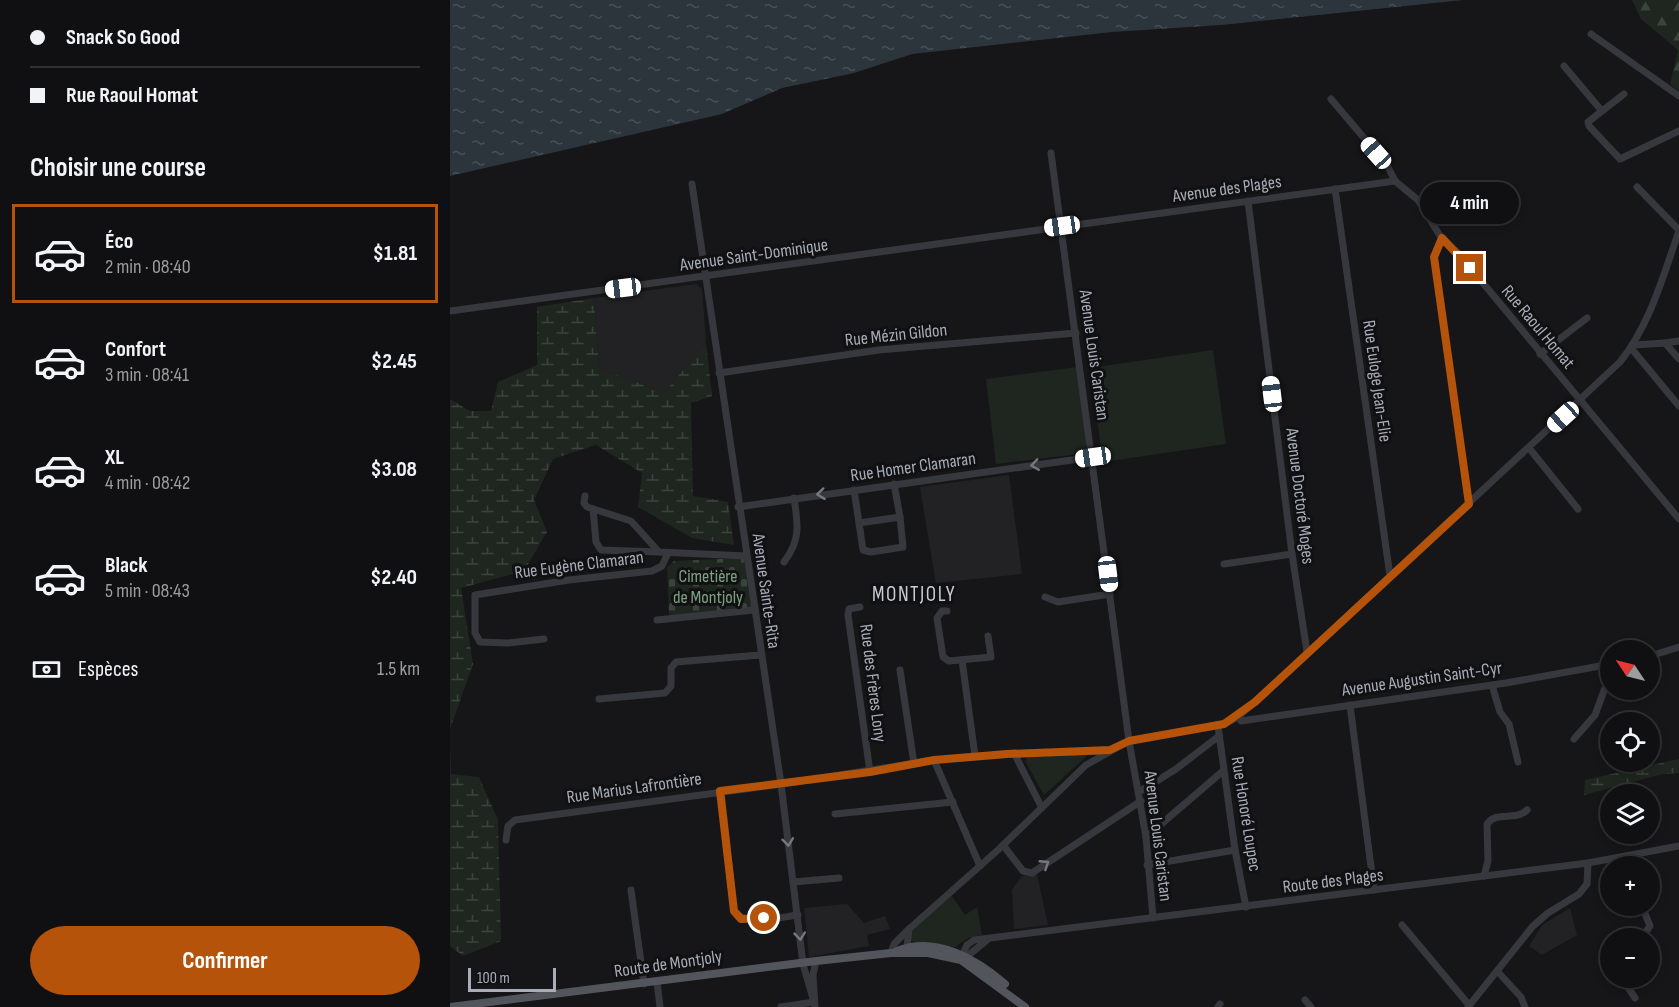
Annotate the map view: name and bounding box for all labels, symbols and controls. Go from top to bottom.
text: Snack So Good [66,24,180,51]
text: Rue Raoul Homat [66,82,198,109]
car [1357,134,1395,172]
text: Choisir une course [30,152,206,184]
street label: Avenue des Plages [1170,171,1283,207]
callout: 4 min [1420,181,1520,223]
text: 4 min [1450,191,1489,215]
car [1043,215,1081,237]
icon: car [33,227,87,281]
text: Éco [105,228,133,255]
street label: Avenue Saint-Dominique [678,234,829,276]
text: $1.81 [373,240,417,267]
route end [1456,254,1483,281]
text: 2 min · 08:40 [105,255,191,279]
car [604,277,642,299]
street label: Rue Raoul Homat [1497,281,1579,373]
street label: Avenue Louis Caristan [1074,288,1114,422]
street label: Rue Mézin Gildon [844,319,948,351]
street label: Rue Euloge Jean-Elie [1358,319,1396,443]
icon: car [33,335,87,389]
text: Confort [105,336,166,363]
text: $2.45 [371,348,417,375]
text: 3 min · 08:41 [105,363,189,387]
car [1261,375,1283,413]
car [1544,398,1582,436]
street label: Avenue Doctoré Moges [1281,426,1319,565]
icon: car [33,443,87,497]
text: XL [105,444,124,471]
car [1074,446,1112,468]
street label: Rue Homer Clamaran [849,448,977,486]
text: $3.08 [371,456,417,483]
one-way arrow [1030,458,1039,470]
text: 4 min · 08:42 [105,471,190,495]
one-way arrow [816,488,825,500]
street label: Avenue Sainte-Rita [747,531,784,650]
street label: Rue Eugène Clamaran [513,547,645,583]
icon: car [33,551,87,605]
text: Black [105,552,147,579]
car [1097,555,1119,593]
text: $2.40 [370,564,417,591]
park label: Cimetière de Montjoly [673,566,743,608]
text: 5 min · 08:43 [105,579,190,603]
district label: MONTJOLY [872,582,956,607]
street label: Rue des Frères Lony [855,623,891,743]
north arrow [1600,640,1660,700]
map controls [1600,640,1660,988]
icon: cash [30,653,63,686]
text: Espèces [78,656,138,683]
text: 1.5 km [377,657,420,681]
street label: Avenue Augustin Saint-Cyr [1340,657,1503,701]
button: locate [1600,712,1660,772]
street label: Rue Honoré Loupec [1227,755,1265,873]
street label: Rue Marius Lafrontière [565,768,703,808]
street label: Avenue Louis Caristan [1139,769,1176,902]
button: layers [1600,784,1660,844]
one-way arrow [781,838,794,847]
button: + [1600,856,1660,916]
one-way arrow [1039,860,1049,872]
street label: Route des Plages [1281,864,1385,898]
route start [750,904,777,931]
button: Confirmer [30,926,420,995]
button: − [1600,928,1660,988]
one-way arrow [793,931,806,940]
street label: Route de Montjoly [613,946,723,982]
scale bar [468,965,556,992]
text: 100 m [477,969,510,988]

